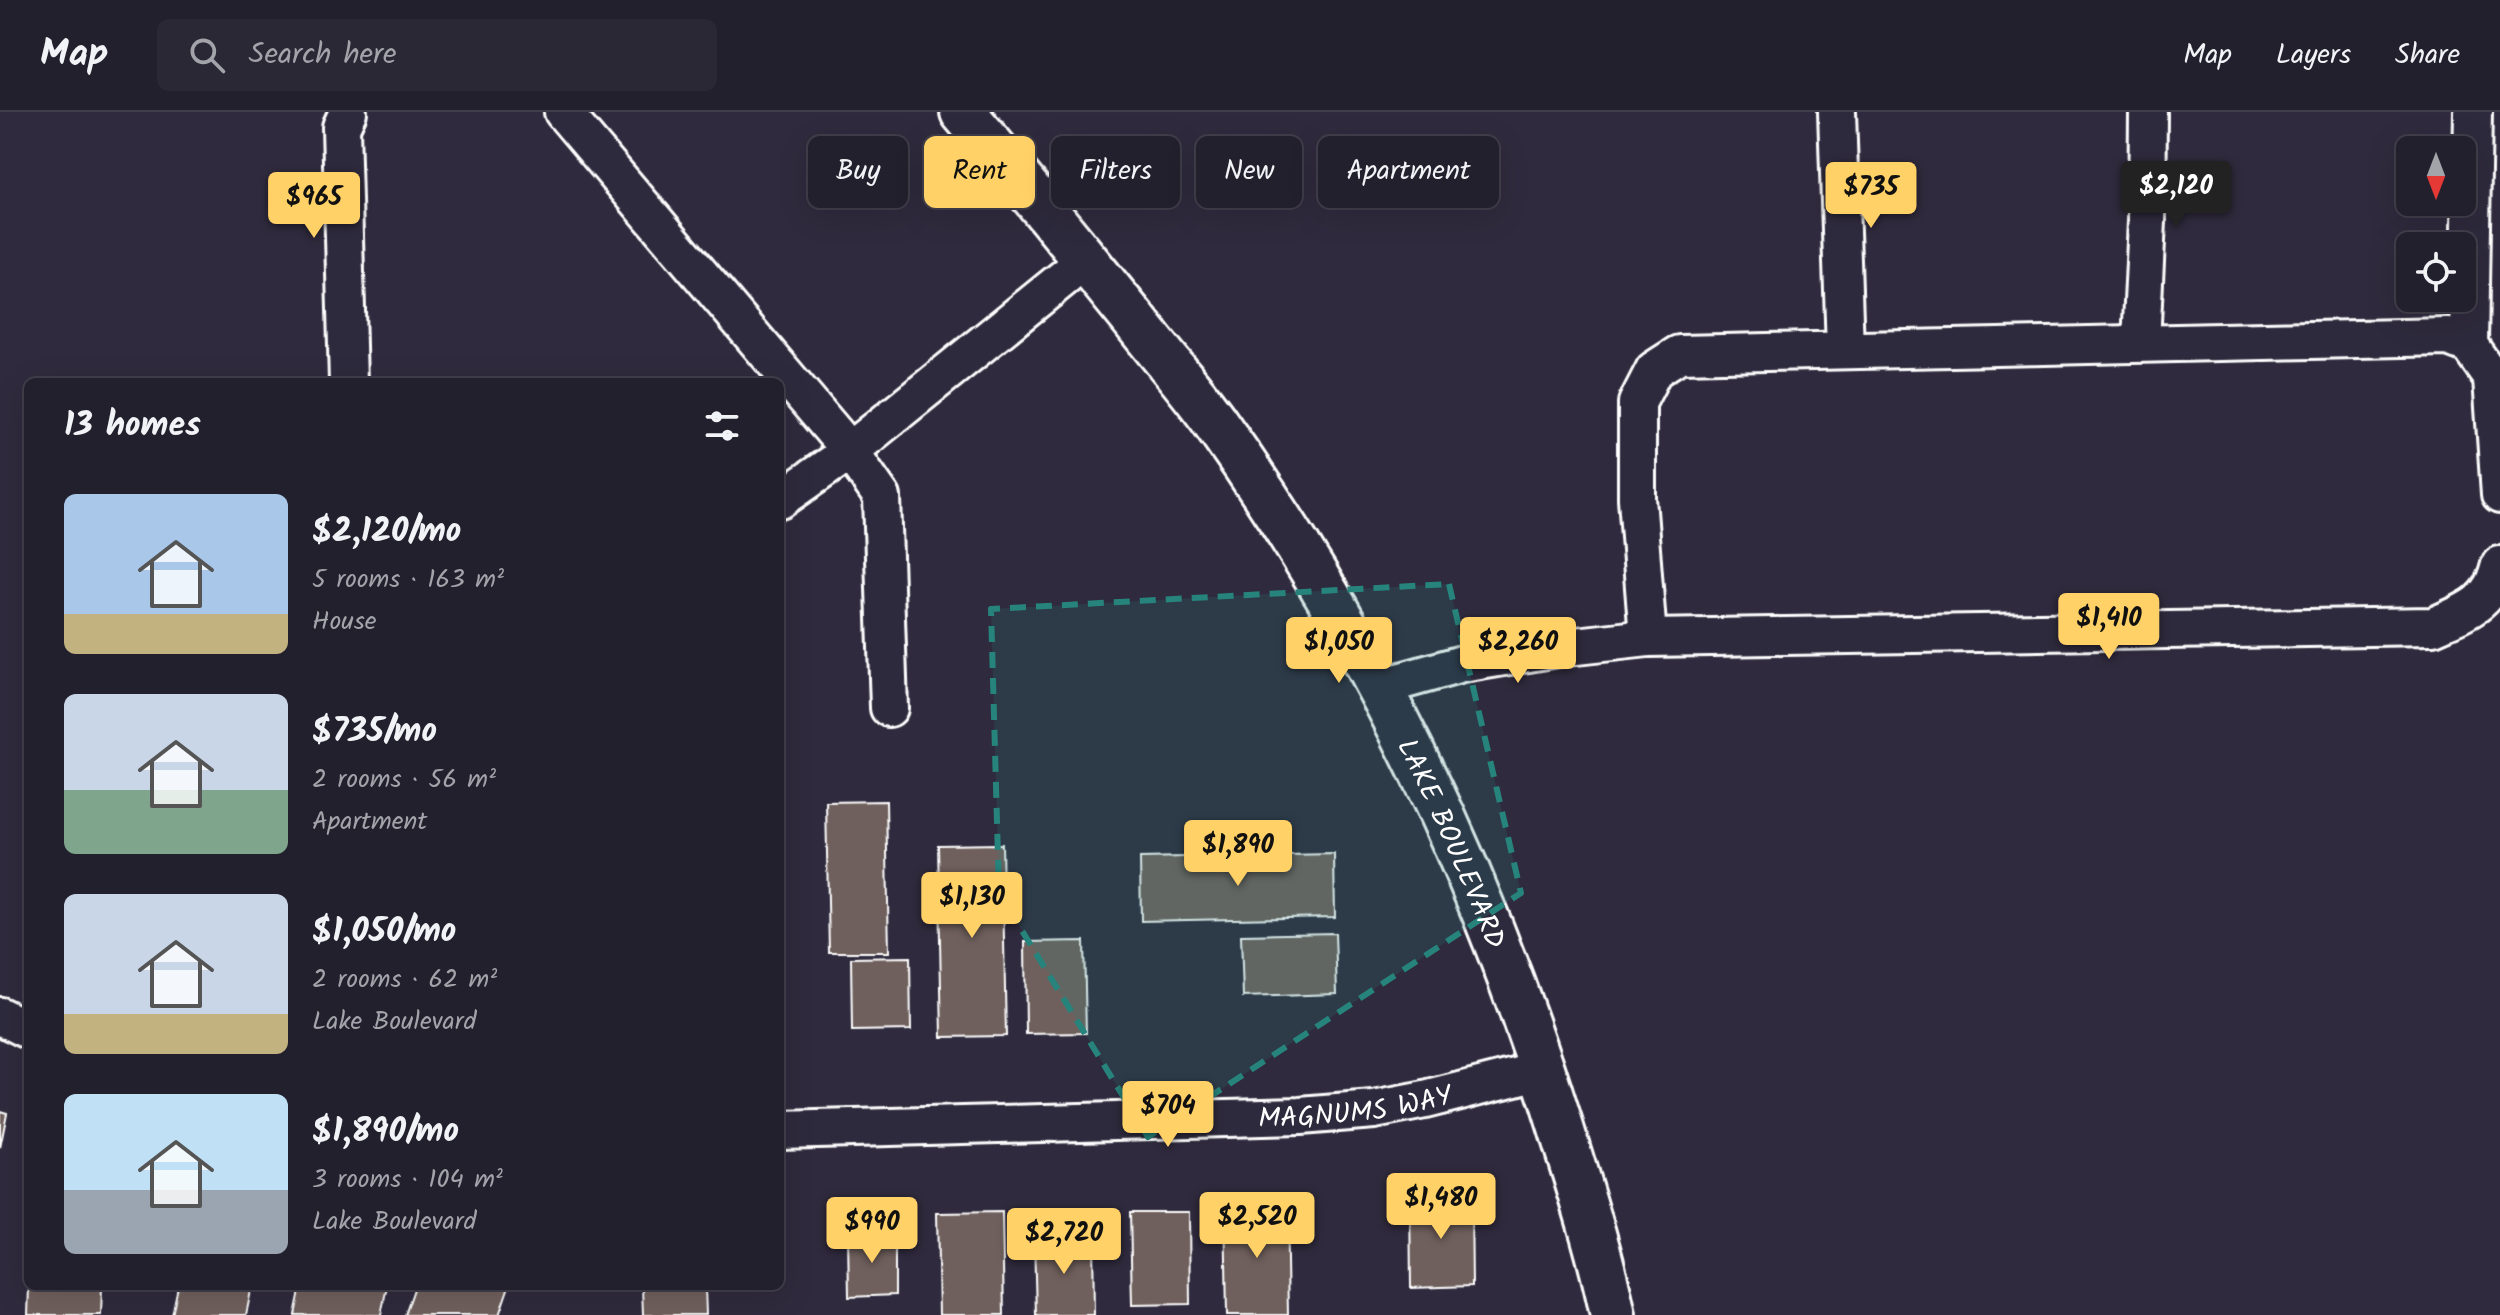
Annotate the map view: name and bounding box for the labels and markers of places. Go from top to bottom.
pin: $2,120 [2111,161,2241,229]
pin: $735 [1824,162,1918,230]
pin: $965 [267,172,361,240]
pin: $1,410 [2044,593,2174,661]
pin: $1,050 [1274,617,1404,685]
pin: $2,260 [1453,617,1583,685]
pin: $1,890 [1173,820,1303,888]
pin: $1,130 [907,872,1037,940]
pin: $704 [1121,1081,1215,1149]
pin: $1,480 [1376,1173,1506,1241]
pin: $2,520 [1192,1192,1322,1260]
pin: $990 [825,1197,919,1265]
pin: $2,720 [999,1208,1129,1276]

